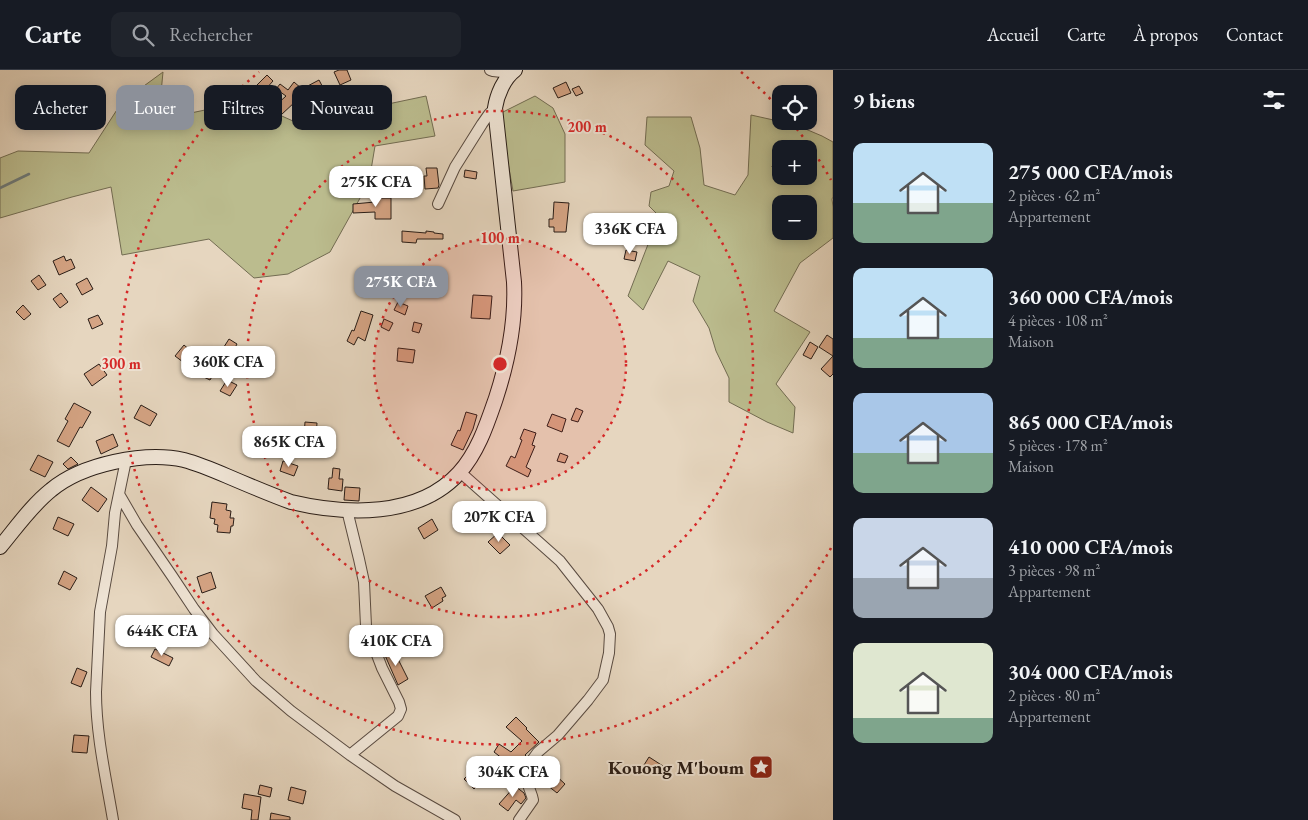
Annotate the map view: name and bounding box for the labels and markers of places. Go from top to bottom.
pin: 275K CFA [324,166,428,208]
pin: 336K CFA [578,212,682,255]
pin: 275K CFA [349,266,453,308]
pin: 360K CFA [176,346,280,388]
centre of rings [491,355,509,373]
pin: 865K CFA [237,426,341,468]
pin: 207K CFA [447,500,551,543]
pin: 644K CFA [110,614,214,657]
pin: 410K CFA [344,624,448,667]
place icon: Kouong M'boum [748,754,774,780]
place label: Kouong M'boum [608,755,745,780]
pin: 304K CFA [461,756,565,798]

